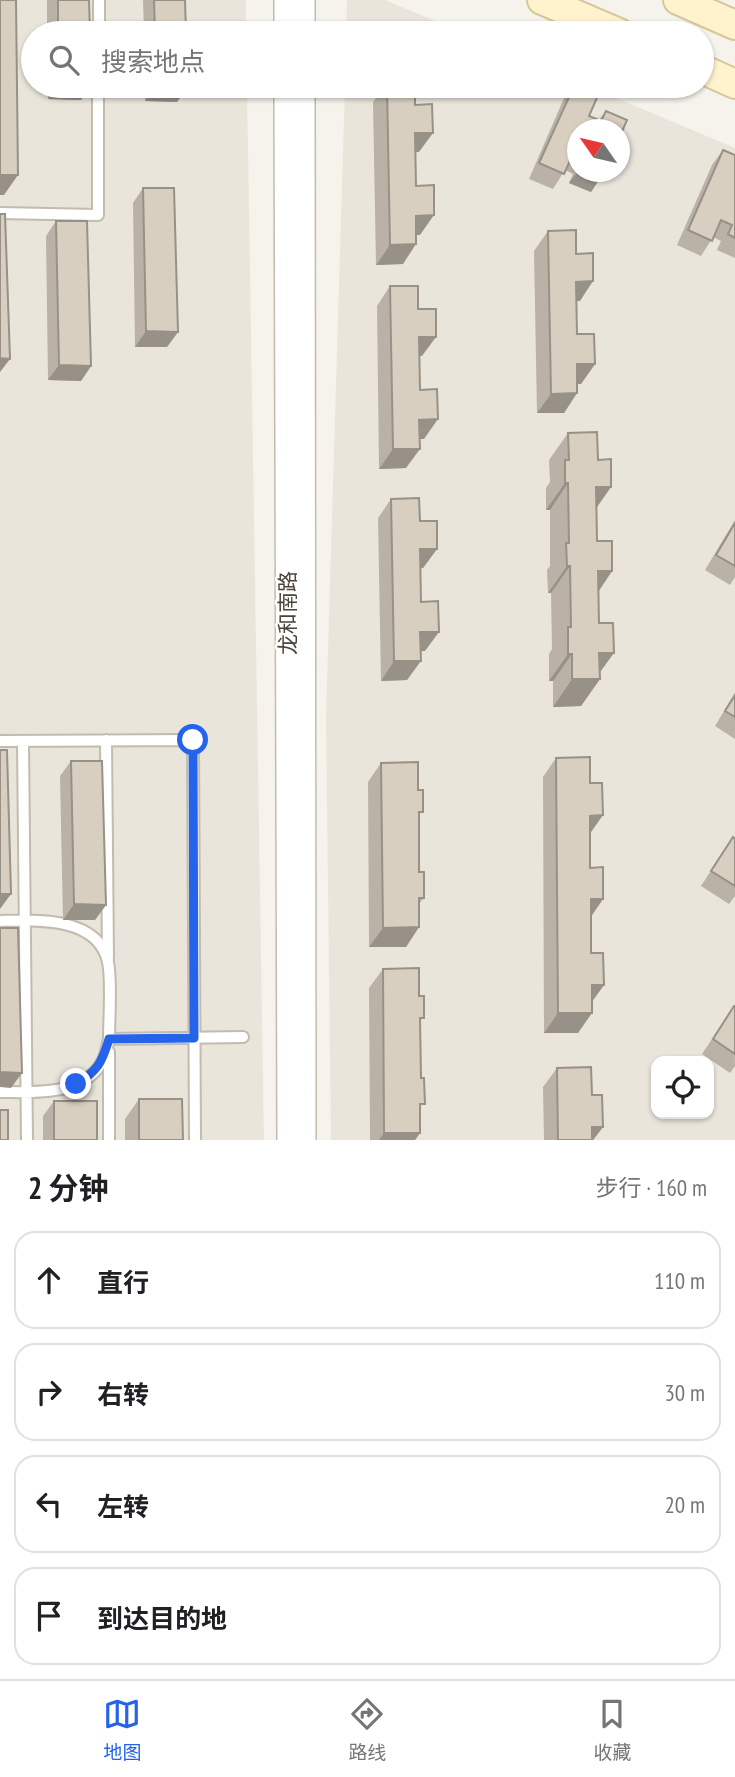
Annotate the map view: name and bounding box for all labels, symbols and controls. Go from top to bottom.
search box [21,21,714,98]
icon: search [45,41,83,79]
text: 搜索地点 [101,45,205,78]
north arrow [567,119,630,182]
street label: 龙和南路 [274,571,301,655]
route start [177,724,208,755]
map controls [651,1056,714,1119]
button: locate [651,1056,714,1119]
route end [60,1068,91,1099]
text: 2 分钟 [28,1168,109,1207]
text: 步行 · 160 m [595,1173,707,1202]
icon: ahead [30,1261,68,1299]
text: 直行 [97,1266,149,1299]
text: 110 m [654,1266,705,1295]
icon: right [30,1373,68,1411]
text: 右转 [97,1378,149,1411]
text: 30 m [664,1378,705,1407]
icon: left [30,1485,68,1523]
text: 左转 [97,1490,149,1523]
text: 20 m [664,1490,705,1519]
icon: arrive [30,1597,68,1635]
text: 到达目的地 [97,1602,227,1635]
tab: 地图 [103,1695,142,1764]
tab: 路线 [348,1695,387,1764]
tab: 收藏 [593,1695,632,1764]

